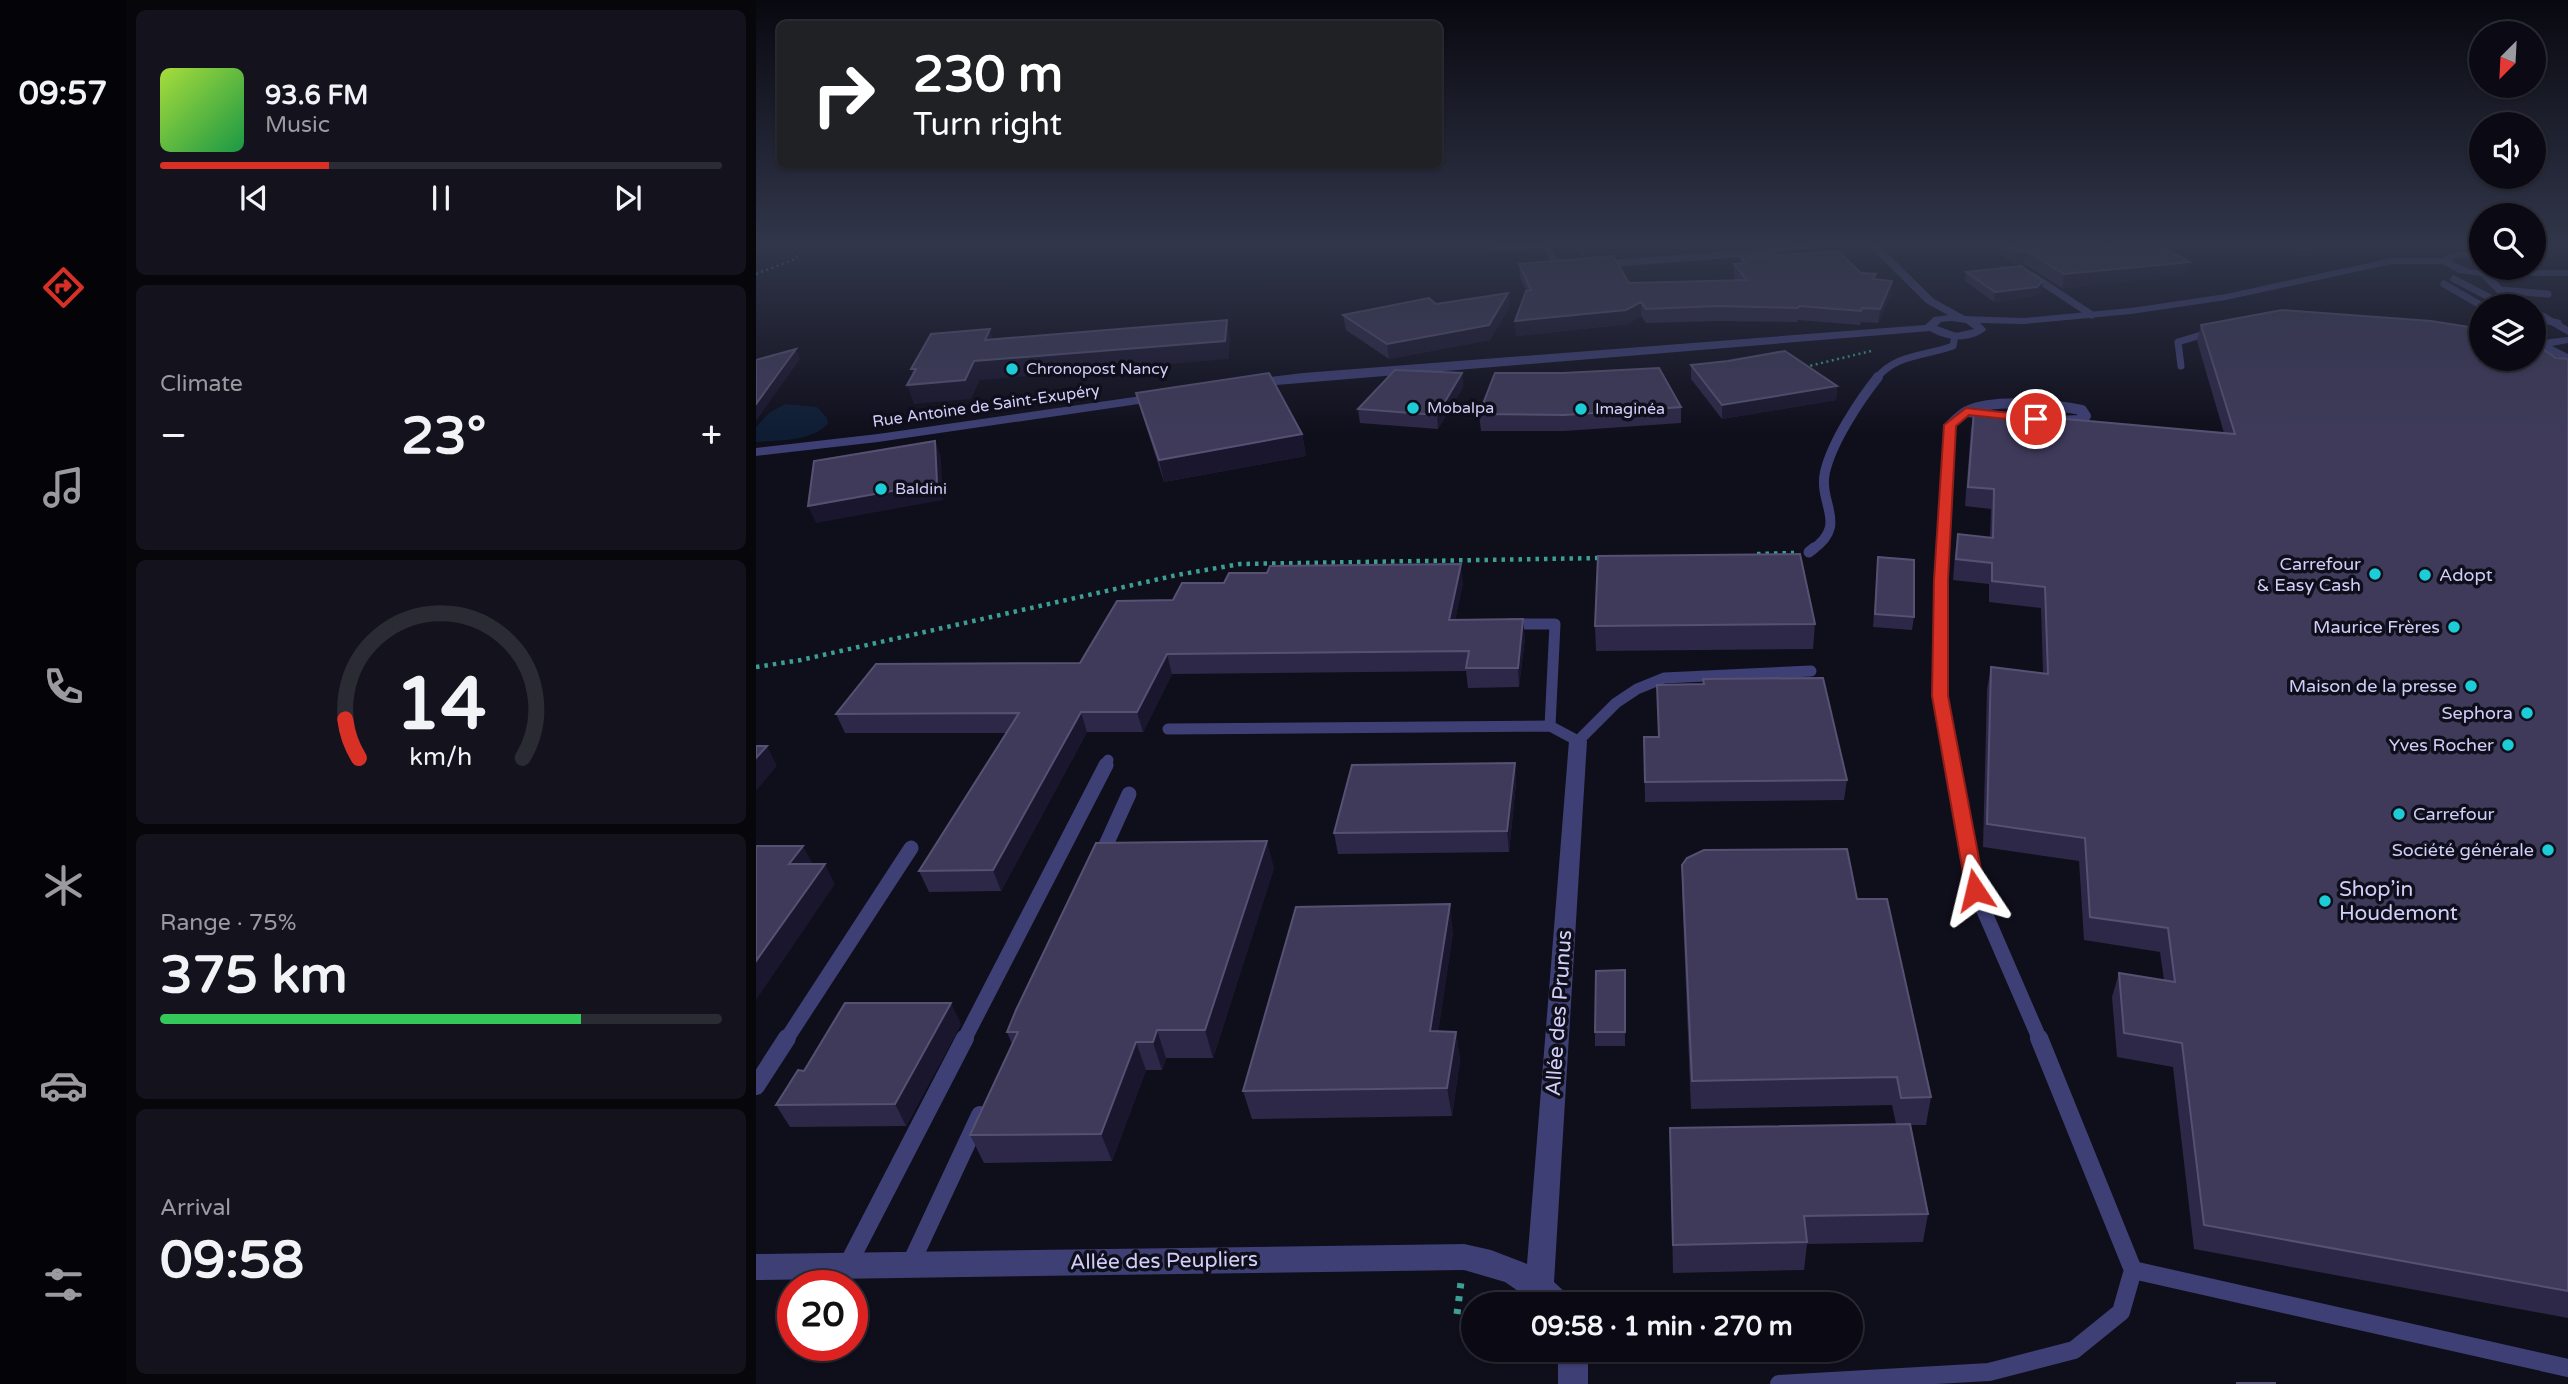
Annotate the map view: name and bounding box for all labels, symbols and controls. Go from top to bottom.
north arrow [2469,21,2546,98]
map controls [2469,21,2546,371]
text: 230 m [913,46,1063,105]
icon: right [798,49,889,140]
text: 09:57 [19,75,107,113]
text: 93.6 FM [265,80,368,111]
text: Turn right [913,106,1062,144]
text: Music [265,111,330,139]
button: sound [2469,112,2546,189]
icon: previous [235,179,273,217]
icon: pause [422,179,460,217]
icon: next [609,179,647,217]
button: search [2469,203,2546,280]
icon: directions [39,263,88,312]
button: layers [2469,294,2546,371]
place label: Chronopost Nancy [1026,359,1169,379]
marker: Chronopost Nancy [1004,361,1020,377]
text: Climate [160,370,243,398]
street label: Rue Antoine de Saint-Exupéry [871,380,1101,432]
pin [2006,389,2066,449]
place label: Mobalpa [1427,398,1494,418]
place label: Imaginéa [1595,399,1665,419]
marker: Mobalpa [1405,400,1421,416]
icon: arrive [2017,400,2055,438]
marker: Imaginéa [1573,401,1589,417]
text: 23° [401,405,486,468]
text: − [160,413,187,459]
text: + [701,413,722,459]
icon: music [39,463,88,512]
place label: Baldini [895,479,947,499]
marker: Baldini [873,481,889,497]
place label: Carrefour & Easy Cash [2257,553,2361,596]
place label: Adopt [2439,564,2493,586]
marker: Carrefour & Easy Cash [2367,566,2383,582]
marker: Adopt [2417,567,2433,583]
place label: Maurice Frères [2313,616,2440,638]
marker: Maurice Frères [2446,619,2462,635]
text: 14 [395,661,487,749]
icon: phone [39,662,88,711]
place label: Maison de la presse [2289,675,2457,697]
marker: Maison de la presse [2463,678,2479,694]
place label: Sephora [2441,702,2513,724]
marker: Sephora [2519,705,2535,721]
place label: Yves Rocher [2389,734,2494,756]
marker: Yves Rocher [2500,737,2516,753]
text: km/h [410,742,472,772]
place label: Carrefour [2413,803,2495,825]
marker: Carrefour [2391,806,2407,822]
place label: Société générale [2392,839,2534,861]
marker: Société générale [2540,842,2556,858]
position arrow [1938,853,2012,927]
icon: climate [39,861,88,910]
place label: Shop’in Houdemont [2339,877,2458,926]
marker: Shop’in Houdemont [2317,893,2333,909]
text: Range · 75% [160,909,296,937]
street label: Allée des Prunus [1541,929,1577,1097]
text: 375 km [160,944,348,1007]
icon: car [39,1061,88,1110]
text: Arrival [160,1194,231,1222]
text: 09:58 [160,1229,304,1292]
street label: Allée des Peupliers [1070,1247,1258,1275]
icon: filters [39,1260,88,1309]
speed limit sign: 20 [777,1270,868,1361]
text: 09:58 · 1 min · 270 m [1531,1311,1793,1342]

